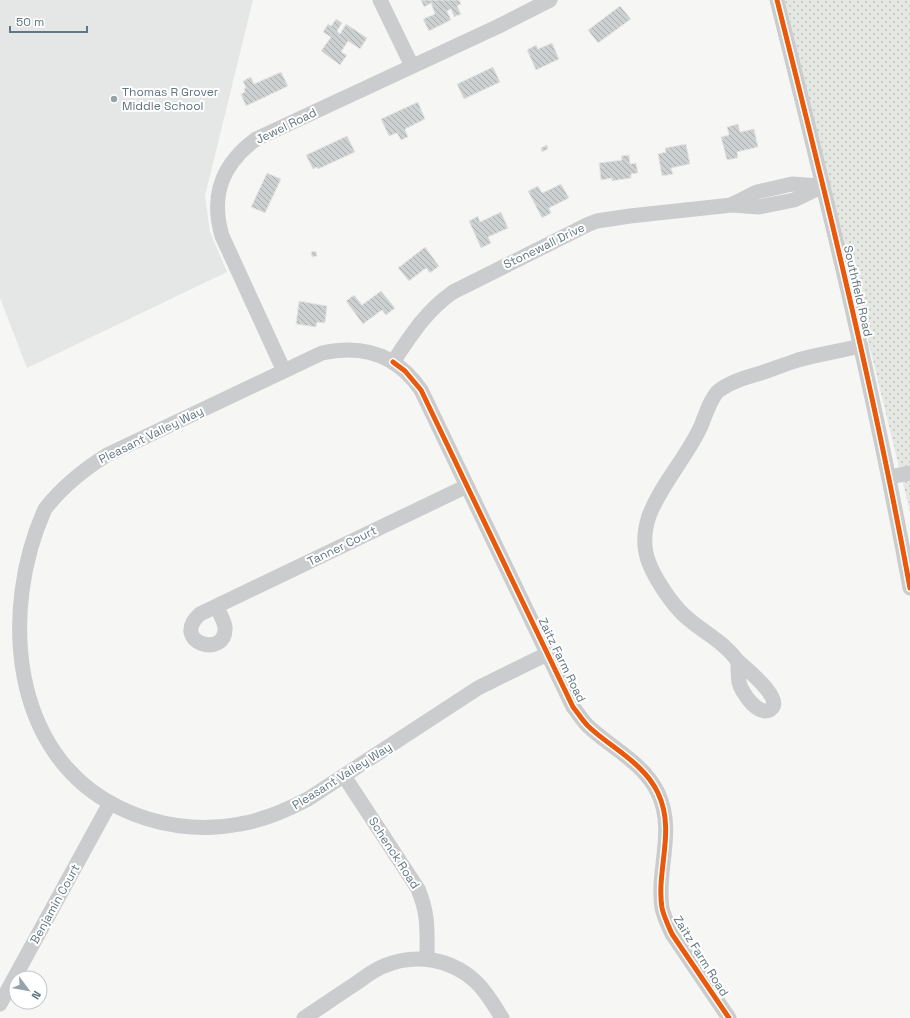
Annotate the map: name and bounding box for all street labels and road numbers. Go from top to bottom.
street label: Jewel Road [253,104,319,148]
street label: Stonewall Drive [501,219,587,273]
street label: Southfield Road [840,244,876,338]
street label: Pleasant Valley Way [96,403,206,467]
street label: Tanner Court [305,522,379,570]
street label: Zaitz Farm Road [535,615,589,705]
street label: Pleasant Valley Way [289,739,395,813]
street label: Schenck Road [365,814,423,892]
street label: Benjamin Court [27,861,83,947]
street label: Zaitz Farm Road [670,913,732,999]

